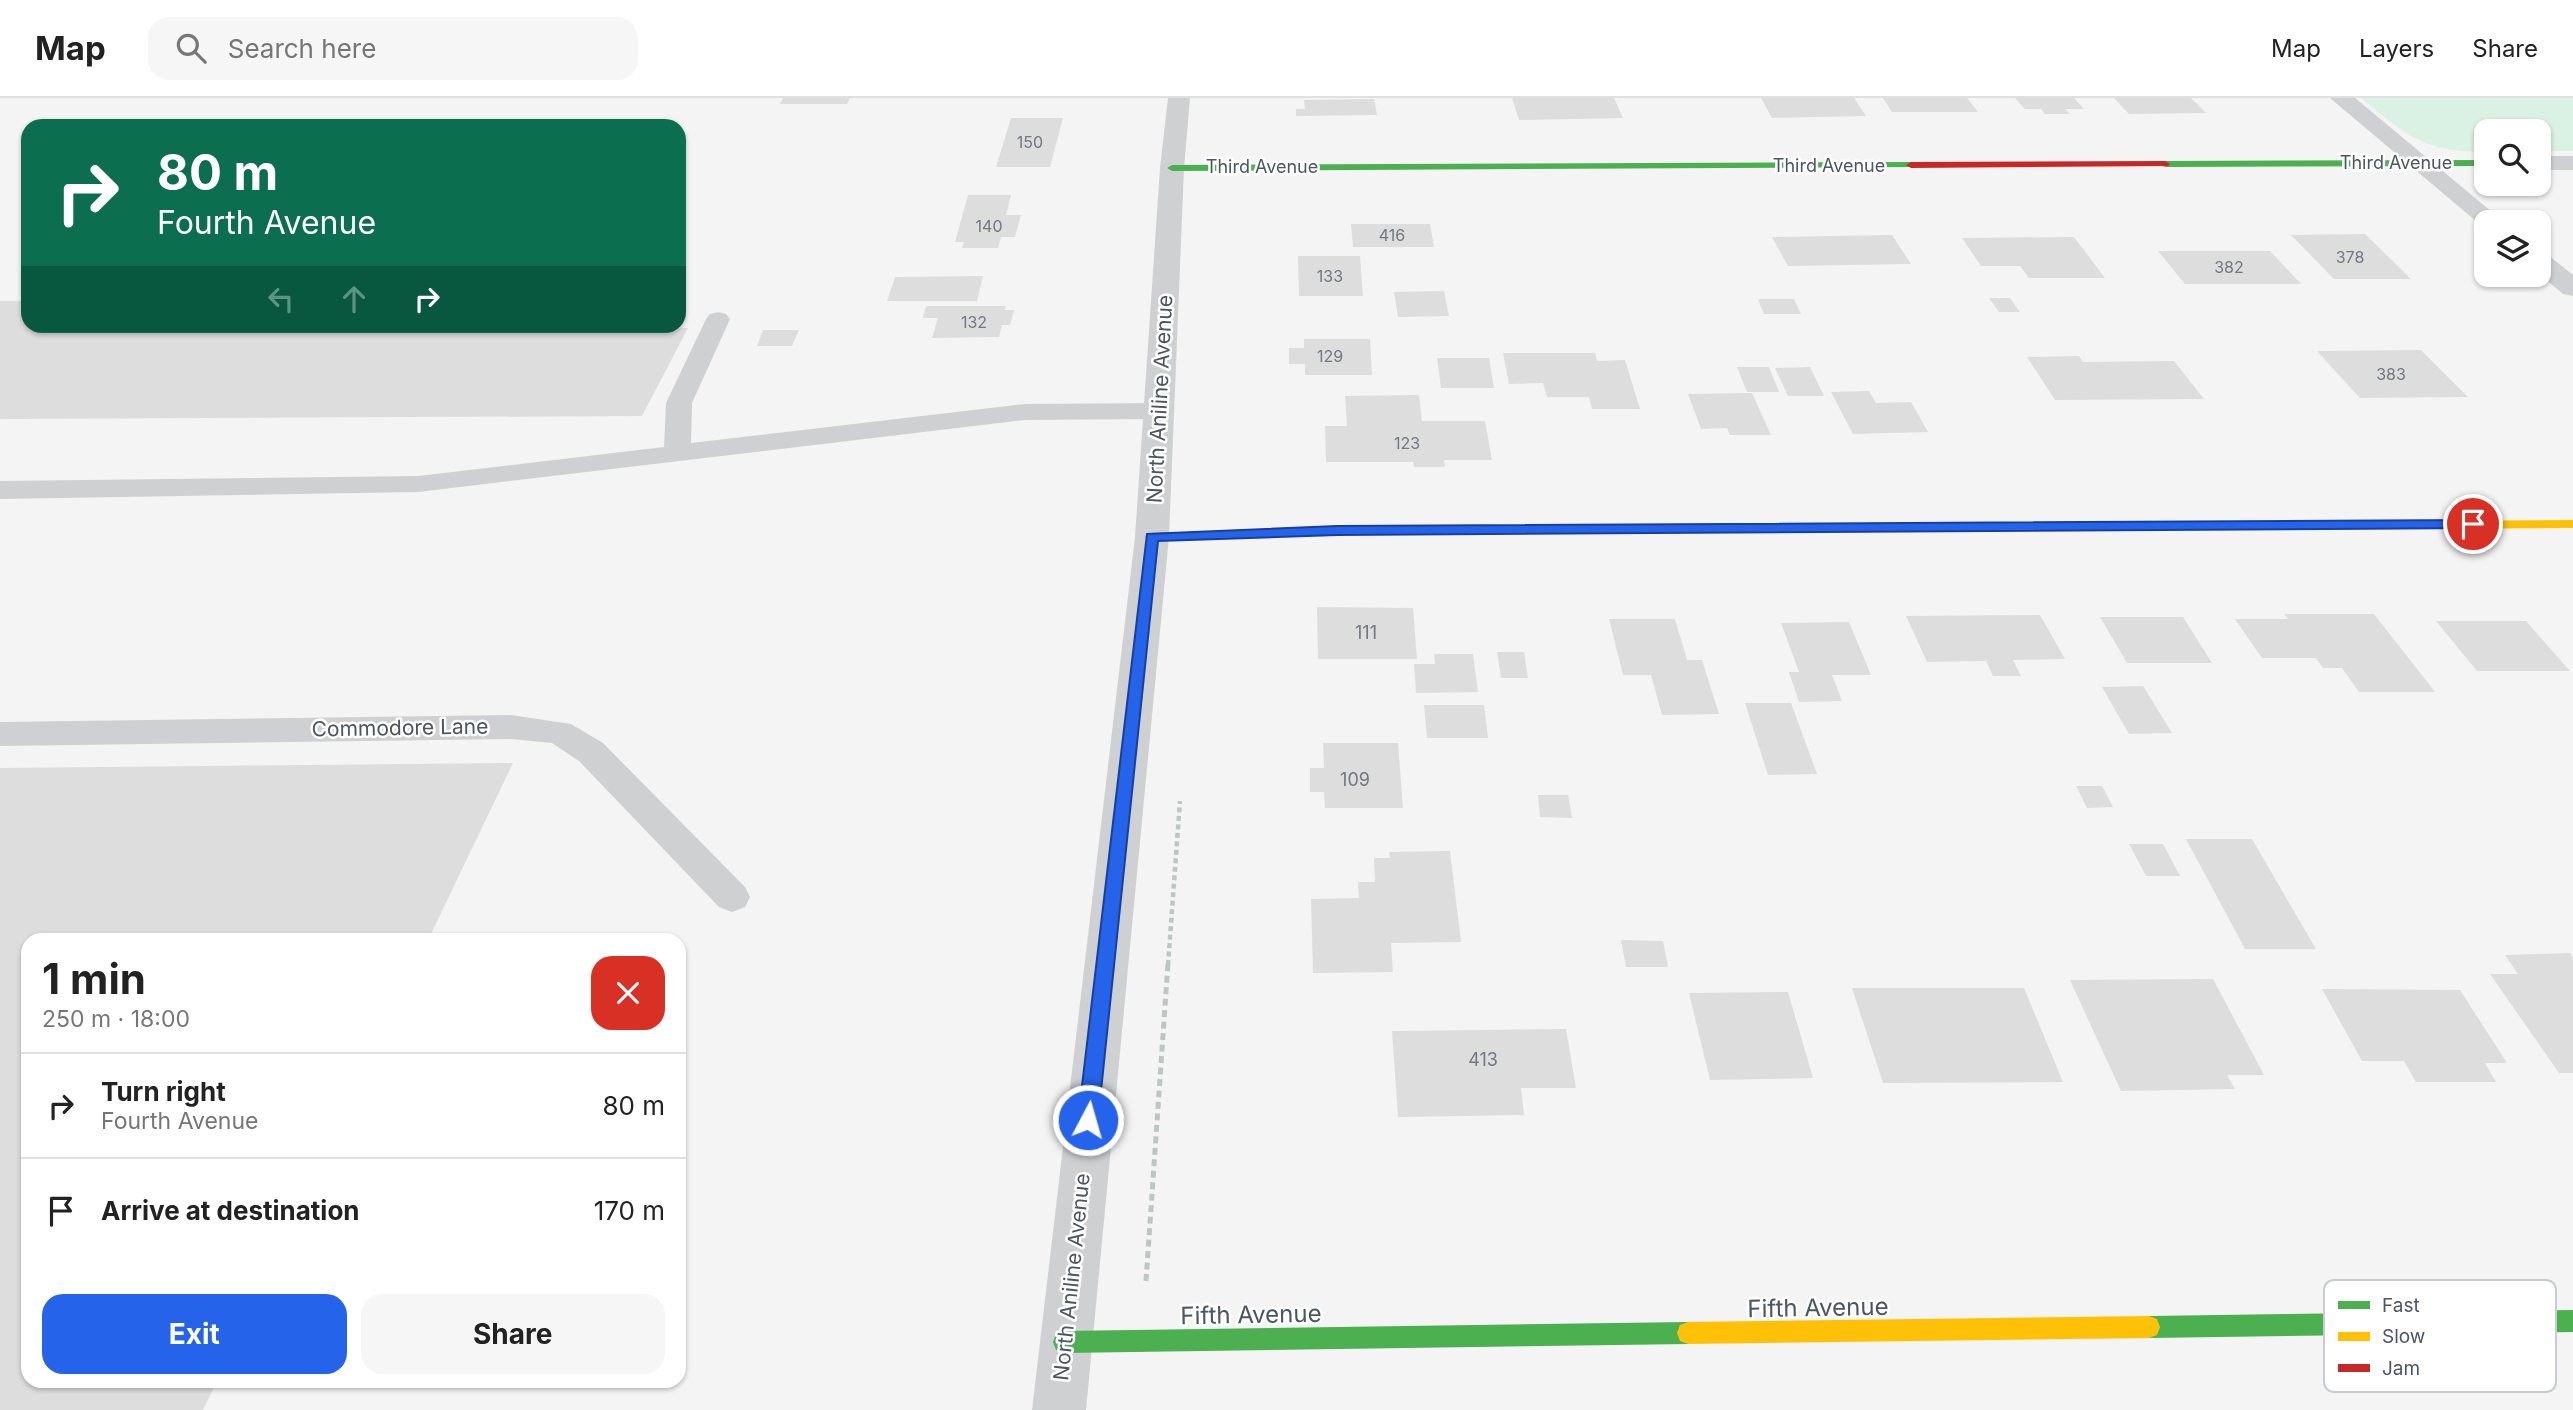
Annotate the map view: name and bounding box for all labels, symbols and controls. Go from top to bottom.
search box [148,17,638,80]
text: Map [35,28,106,68]
icon: search [172,29,210,67]
text: Search here [228,33,376,64]
text: Map [2271,34,2321,63]
text: Layers [2359,34,2434,63]
text: Share [2472,34,2538,63]
map controls [2474,119,2551,287]
button: search [2474,119,2551,196]
house number: 150 [1017,132,1043,152]
text: 80 m [157,143,278,202]
icon: right [42,147,133,238]
street label: Third Avenue [2340,152,2452,173]
street label: Third Avenue [1773,155,1885,176]
street label: Third Avenue [1206,156,1318,177]
text: Fourth Avenue [157,203,376,242]
button: layers [2474,210,2551,287]
house number: 140 [976,216,1002,236]
house number: 416 [1379,225,1405,245]
house number: 378 [2336,247,2364,267]
house number: 382 [2214,257,2244,277]
house number: 133 [1317,266,1343,286]
icon: left [262,280,300,318]
icon: ahead [335,280,373,318]
icon: right [408,280,446,318]
street label: North Aniline Avenue [1142,294,1177,504]
house number: 132 [961,312,987,332]
house number: 129 [1317,346,1343,366]
house number: 383 [2376,364,2406,384]
house number: 123 [1394,433,1420,453]
pin [2443,494,2503,554]
icon: arrive [2454,505,2492,543]
house number: 111 [1355,622,1377,643]
street label: Commodore Lane [311,713,489,742]
house number: 109 [1340,769,1370,790]
text: 1 min [42,953,146,1004]
button: close [591,956,665,1030]
text: 250 m · 18:00 [42,1005,190,1033]
house number: 413 [1468,1049,1498,1070]
text: Turn right [101,1076,226,1107]
position arrow [1051,1083,1125,1157]
icon: right [42,1087,80,1125]
text: 80 m [602,1090,665,1121]
text: Fourth Avenue [101,1107,258,1135]
street label: North Aniline Avenue [1048,1172,1095,1382]
icon: arrive [42,1192,80,1230]
text: Arrive at destination [101,1195,360,1226]
text: 170 m [594,1195,665,1226]
legend [2324,1280,2556,1392]
street label: Fifth Avenue [1747,1292,1889,1323]
button: Exit [42,1294,347,1374]
button: Share [361,1294,665,1374]
text: Fast [2382,1294,2420,1317]
street label: Fifth Avenue [1180,1299,1322,1330]
text: Slow [2382,1325,2425,1348]
text: Jam [2382,1357,2420,1380]

